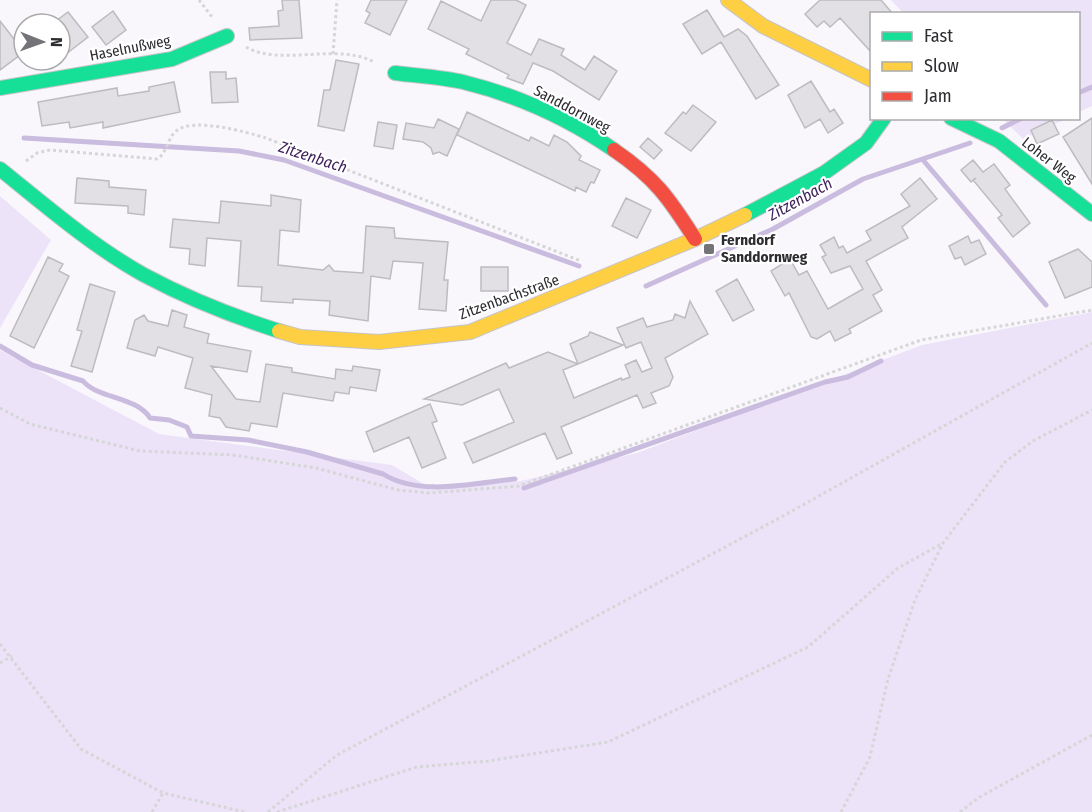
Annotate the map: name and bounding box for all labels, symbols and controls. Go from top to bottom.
north arrow [12,12,72,72]
legend [870,12,1080,120]
text: Fast [924,25,953,47]
street label: Haselnußweg [88,31,172,65]
text: N [47,37,66,47]
text: Slow [924,55,959,77]
street label: Sanddornweg [531,81,613,137]
text: Jam [924,85,952,107]
street label: Loher Weg [1018,133,1080,187]
water label: Zitzenbach [275,137,350,177]
water label: Zitzenbach [764,174,836,225]
place label: Ferndorf Sanddornweg [721,231,808,266]
marker: Ferndorf Sanddornweg [702,242,716,256]
street label: Zitzenbachstraße [456,271,562,323]

